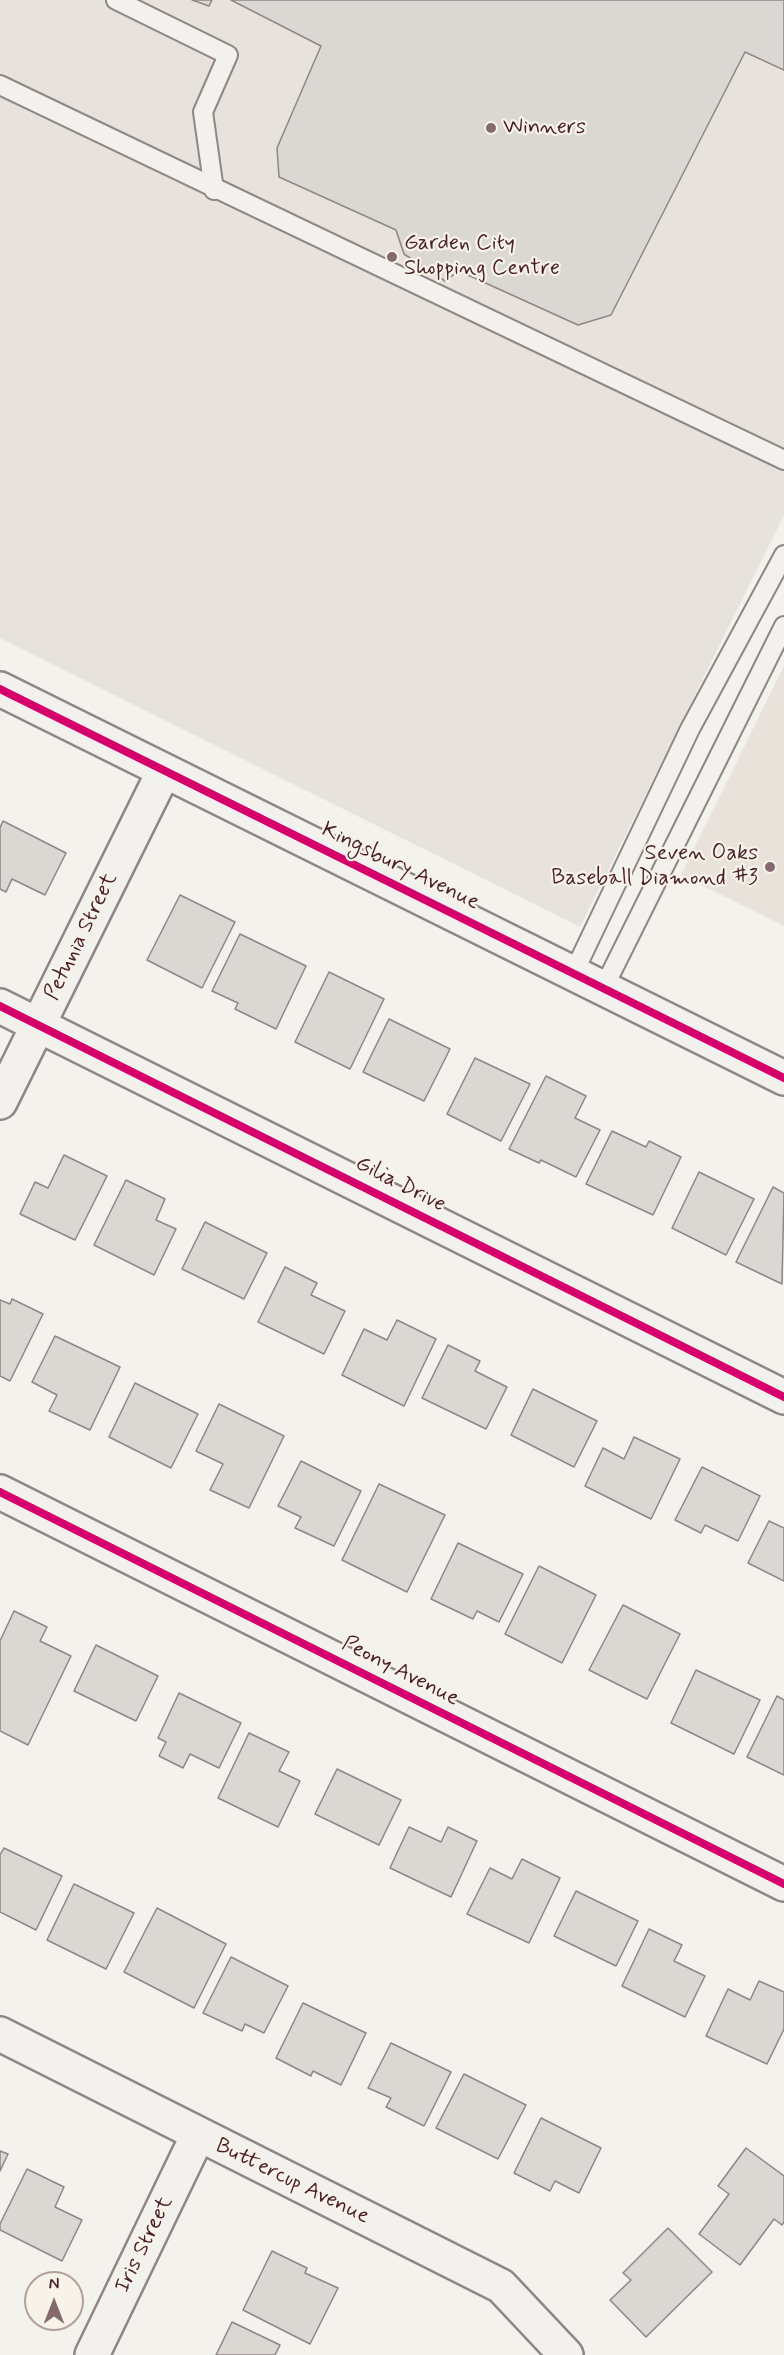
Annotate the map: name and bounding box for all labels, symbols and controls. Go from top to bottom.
place label: Winners [503,115,586,141]
marker: Winners [484,121,498,135]
place label: Garden City Shopping Centre [404,231,560,282]
marker: Garden City Shopping Centre [385,250,399,264]
street label: Kingsbury Avenue [317,817,483,917]
place label: Seven Oaks Baseball Diamond #3 [551,841,758,892]
marker: Seven Oaks Baseball Diamond #3 [763,860,777,874]
street label: Petunia Street [40,869,124,1005]
street label: Gilia Drive [350,1151,450,1219]
street label: Peony Avenue [337,1631,463,1713]
street label: Buttercup Avenue [211,2133,373,2231]
street label: Iris Street [110,2192,180,2298]
north arrow [24,2271,84,2331]
text: N [49,2274,59,2295]

